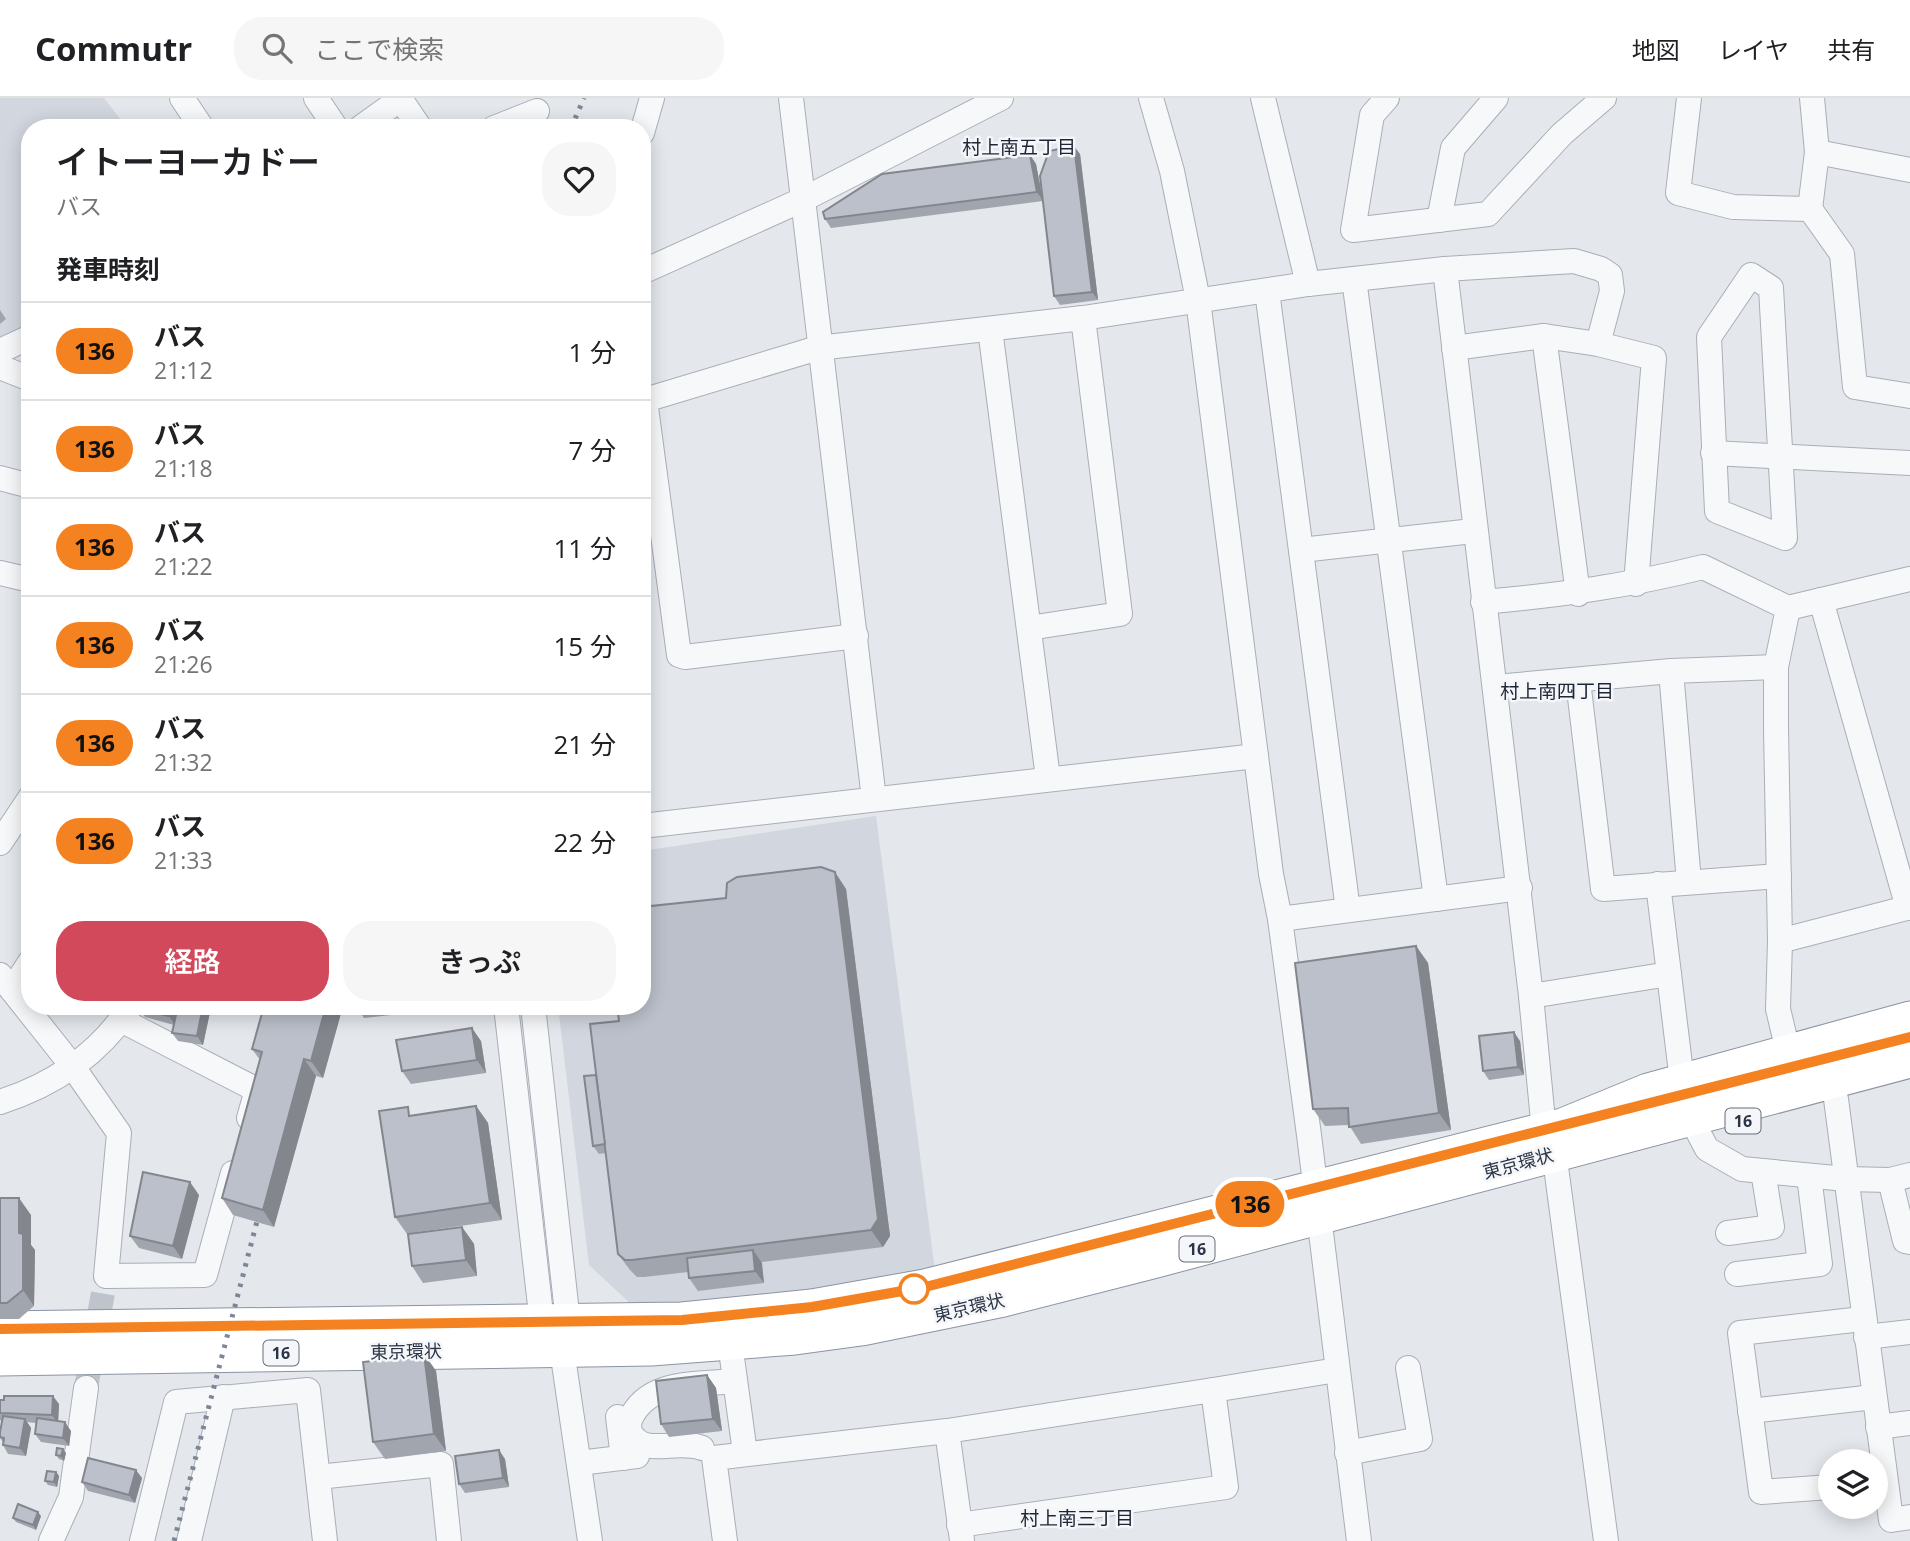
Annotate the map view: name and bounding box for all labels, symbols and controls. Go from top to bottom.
search box [234,17,724,80]
text: Commutr [35,26,192,71]
icon: search [258,29,296,67]
text: ここで検索 [314,31,444,67]
text: 地図 [1632,33,1680,66]
text: レイヤ [1718,33,1789,66]
text: 共有 [1827,33,1875,66]
district label: 村上南五丁目 [962,134,1076,160]
text: イトーヨーカドー [56,139,320,184]
button: heart [542,142,616,216]
text: バス [56,190,102,222]
text: 発車時刻 [56,251,160,287]
text: バス [154,318,206,354]
text: 136 [74,334,115,367]
text: 1 分 [568,334,616,370]
text: 21:12 [154,354,213,386]
text: バス [154,416,206,452]
text: 136 [74,432,115,465]
text: 7 分 [568,432,616,468]
text: 21:18 [154,452,213,484]
text: バス [154,514,206,550]
text: 136 [74,530,115,563]
text: 11 分 [554,530,616,566]
text: 21:22 [154,550,213,582]
text: バス [154,612,206,648]
text: 136 [74,628,115,661]
text: 15 分 [554,628,616,664]
text: 21:26 [154,648,213,680]
district label: 村上南四丁目 [1500,678,1614,704]
text: バス [154,710,206,746]
text: 136 [74,726,115,759]
text: 21 分 [554,726,616,762]
text: 21:32 [154,746,213,778]
text: バス [154,808,206,844]
text: 136 [74,824,115,857]
text: 22 分 [554,824,616,860]
text: 21:33 [154,844,213,876]
button: 経路 [56,921,329,1001]
button: きっぷ [343,921,616,1001]
road number: 16 [1726,1108,1760,1134]
street label: 東京環状 [1480,1142,1556,1184]
line badge: 136 [1210,1181,1290,1227]
text: 136 [1229,1187,1271,1220]
road number: 16 [1180,1236,1214,1261]
unlabelled marker [899,1274,929,1304]
street label: 東京環状 [931,1287,1007,1327]
street label: 東京環状 [370,1338,442,1364]
road number: 16 [264,1340,298,1366]
map controls [1818,1449,1888,1519]
button: layers [1818,1449,1888,1519]
district label: 村上南三丁目 [1020,1505,1134,1531]

